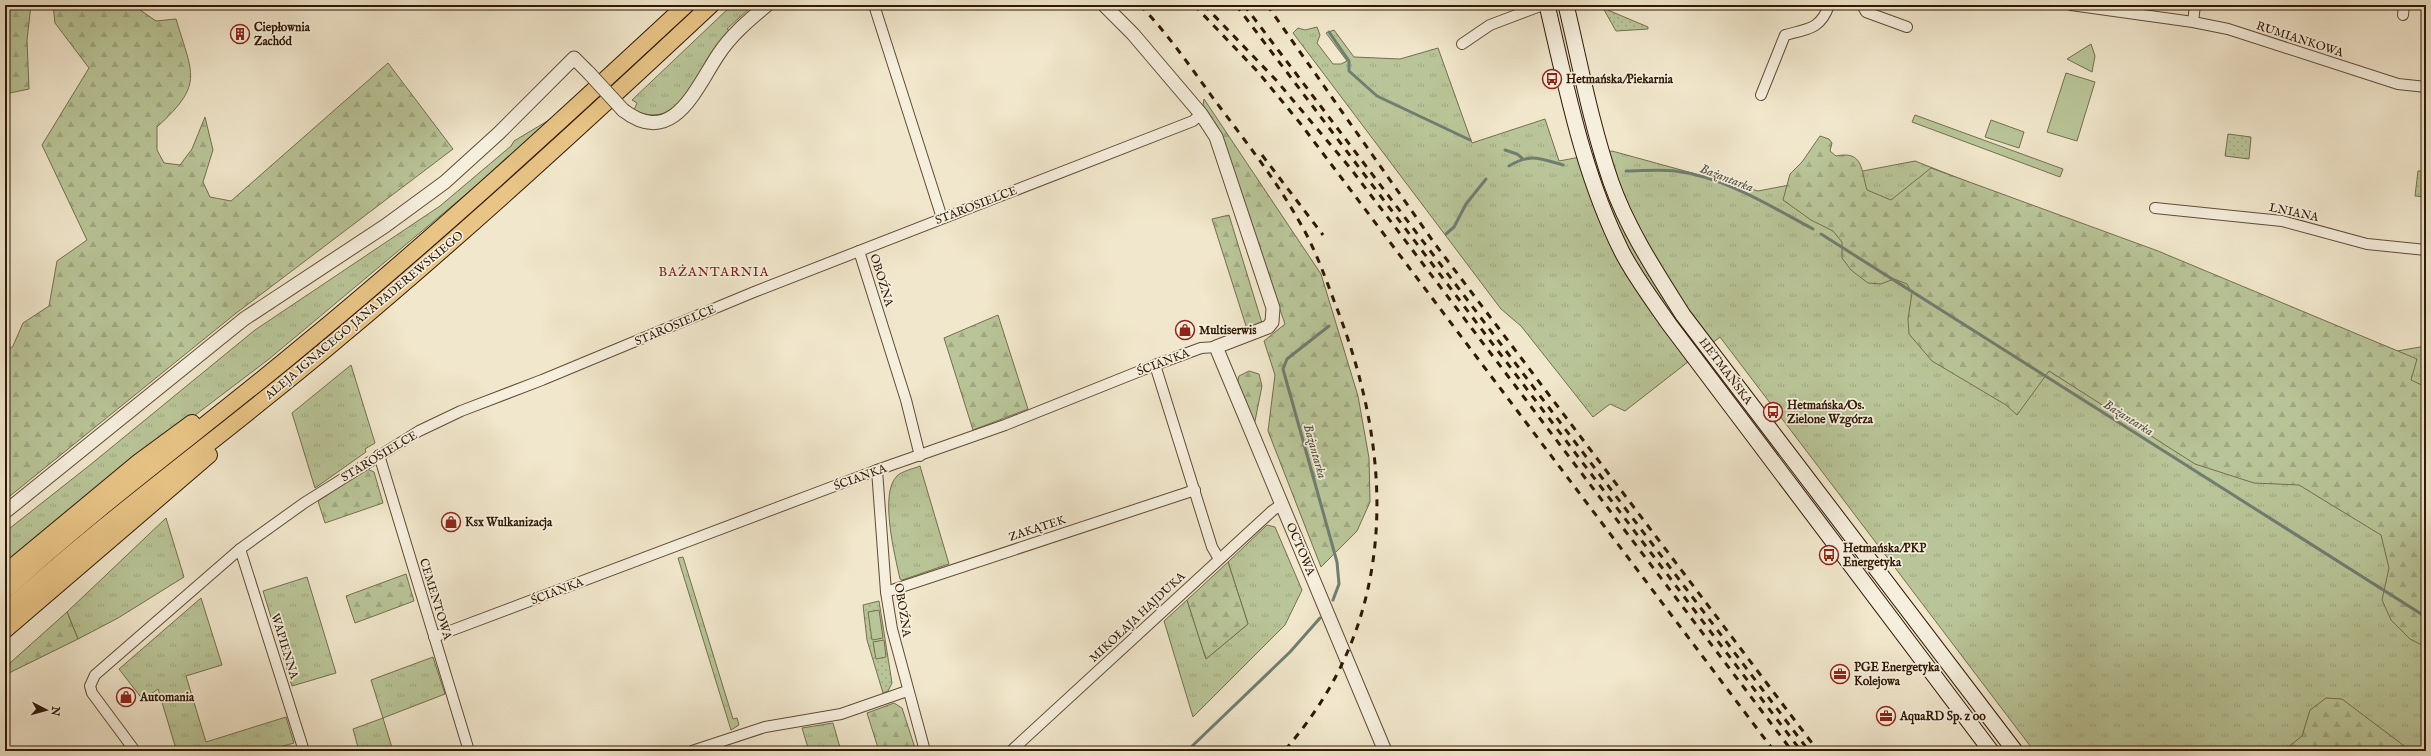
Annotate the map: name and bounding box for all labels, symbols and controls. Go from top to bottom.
street label: RUMIANKOWA [2254,18,2346,61]
place label: Ciepłownia Zachód [254,20,311,49]
building icon: Ciepłownia Zachód [229,23,251,45]
bus stop icon: Hetmańska/Piekarnia [1541,68,1563,90]
place label: Hetmańska/Piekarnia [1566,72,1674,87]
water label: Bażantarka [1697,160,1756,196]
street label: STAROSIELCE [933,183,1019,228]
street label: LNIANA [2268,200,2321,225]
street label: ALEJA IGNACEGO JANA PADEREWSKIEGO [261,228,467,404]
street label: OBOŹNA [866,252,898,309]
district label: BAŻANTARNIA [659,264,770,281]
street label: STAROSIELCE [632,302,718,349]
shop icon: Multiserwis [1174,319,1196,341]
place label: Multiserwis [1199,323,1257,338]
street label: HETMAŃSKA [1696,334,1757,408]
street label: ŚCIANKA [1134,344,1192,379]
water label: Bażantarka [2100,396,2157,440]
place label: Hetmańska/Os. Zielone Wzgórza [1787,398,1874,428]
bus stop icon: Hetmańska/Os. Zielone Wzgórza [1762,401,1784,423]
water label: Bażantarka [1299,422,1331,481]
street label: STAROSIELCE [338,428,420,485]
street label: ŚCIANKA [831,460,889,494]
shop icon: Ksx Wulkanizacja [440,511,462,533]
street label: ZAKĄTEK [1007,512,1068,545]
place label: Ksx Wulkanizacja [465,515,553,531]
street label: OCTOWA [1283,520,1319,579]
place label: Hetmańska/PKP Energetyka [1843,541,1926,571]
bus stop icon: Hetmańska/PKP Energetyka [1818,544,1840,566]
street label: CEMENTOWA [416,557,455,643]
street label: MIKOŁAJA HAJDUKA [1086,568,1190,667]
street label: ŚCIANKA [528,573,586,608]
street label: OBOŹNA [891,582,915,639]
street label: WAPIENNA [267,611,302,682]
place label: PGE Energetyka Kolejowa [1854,660,1940,690]
office icon: PGE Energetyka Kolejowa [1829,663,1851,685]
shop icon: Automania [115,686,137,708]
north arrow [26,690,66,730]
place label: Automania [139,690,195,705]
text: N [47,704,63,717]
office icon: AquaRD Sp. z oo [1875,705,1897,727]
place label: AquaRD Sp. z oo [1899,709,1986,725]

